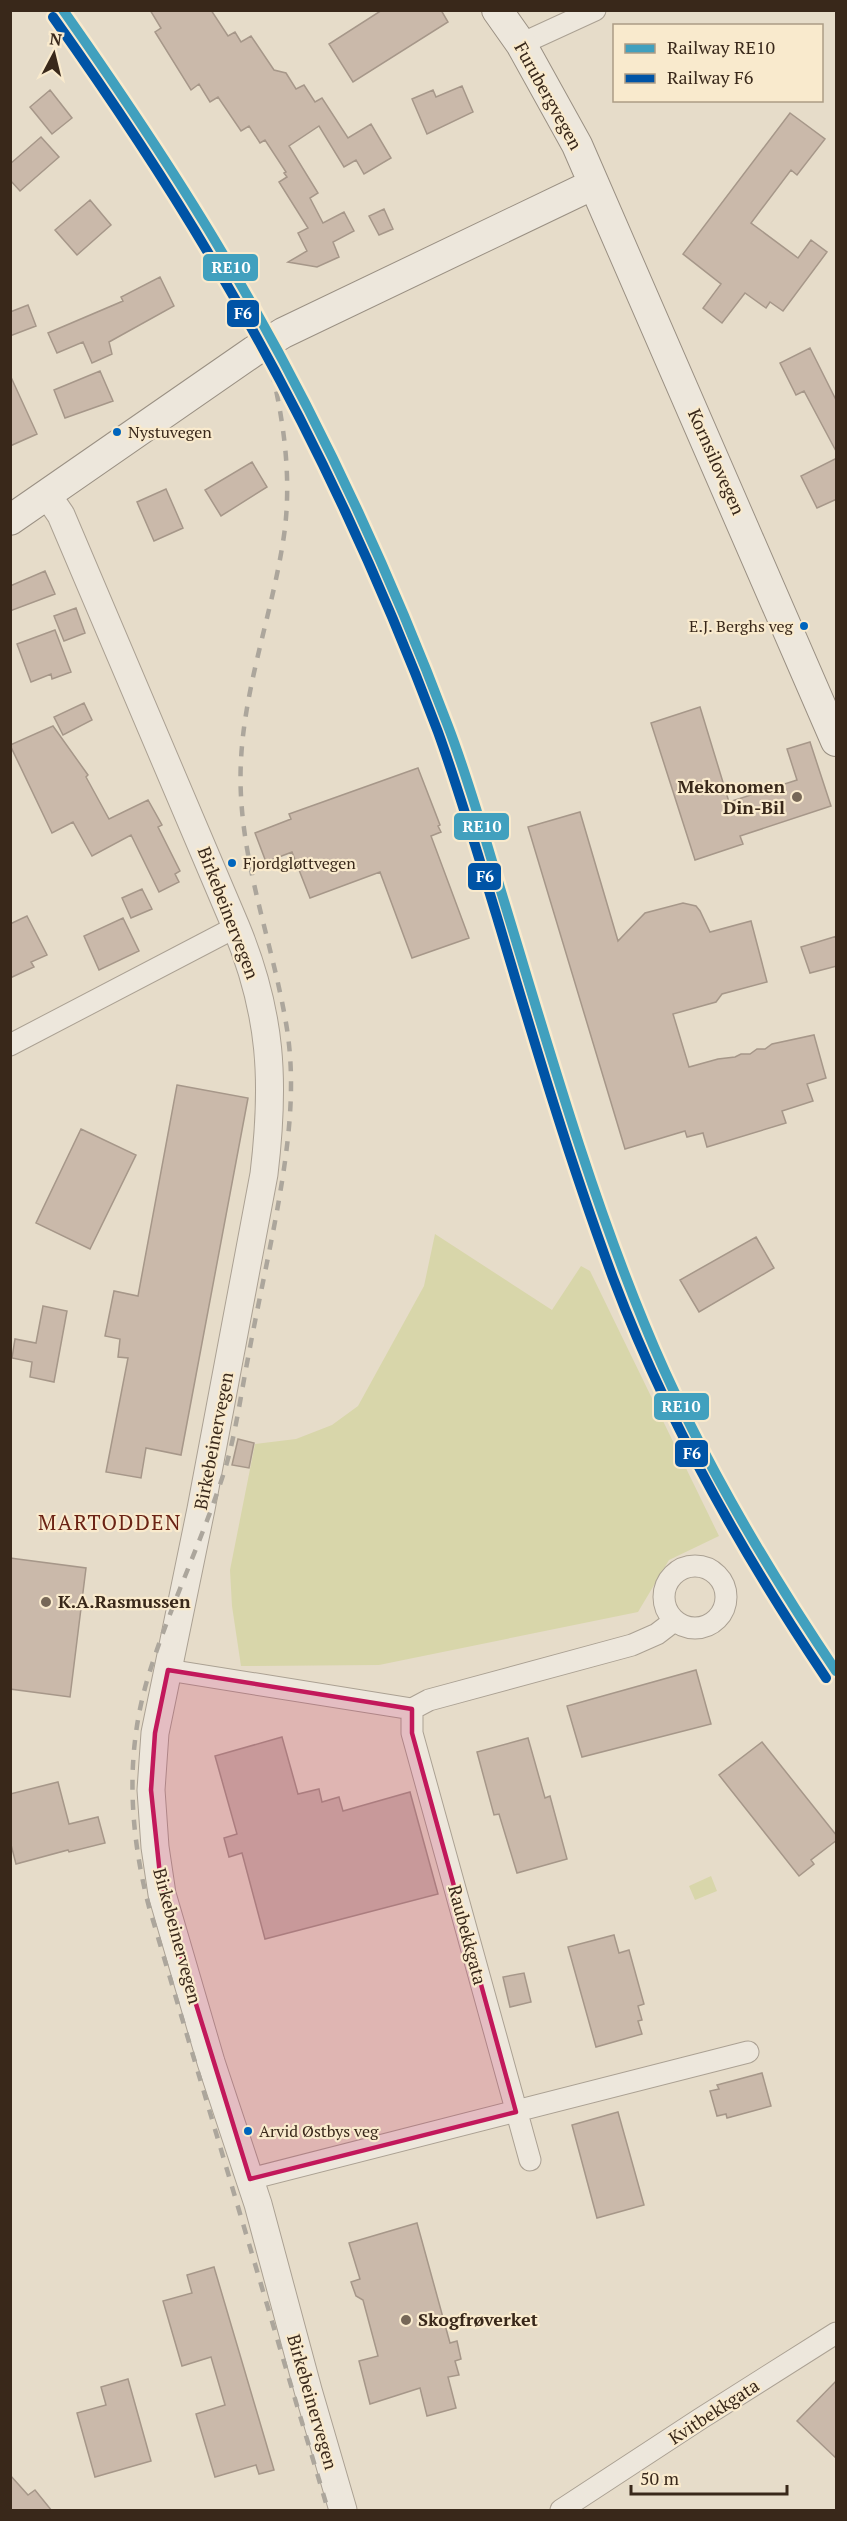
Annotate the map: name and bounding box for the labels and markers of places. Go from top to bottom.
place label: Nystuvegen [128,421,212,443]
marker: Nystuvegen [111,426,123,438]
place label: E.J. Berghs veg [689,615,794,637]
marker: E.J. Berghs veg [798,620,810,632]
place label: Mekonomen Din-Bil [678,774,785,819]
marker: Mekonomen Din-Bil [790,790,804,804]
place label: Fjordgløttvegen [243,852,356,874]
marker: Fjordgløttvegen [226,857,238,869]
place label: K.A.Rasmussen [58,1589,191,1613]
marker: K.A.Rasmussen [39,1595,53,1609]
place label: Arvid Østbys veg [259,2120,379,2142]
marker: Arvid Østbys veg [242,2125,254,2137]
place label: Skogfrøverket [418,2307,538,2331]
marker: Skogfrøverket [399,2313,413,2327]

